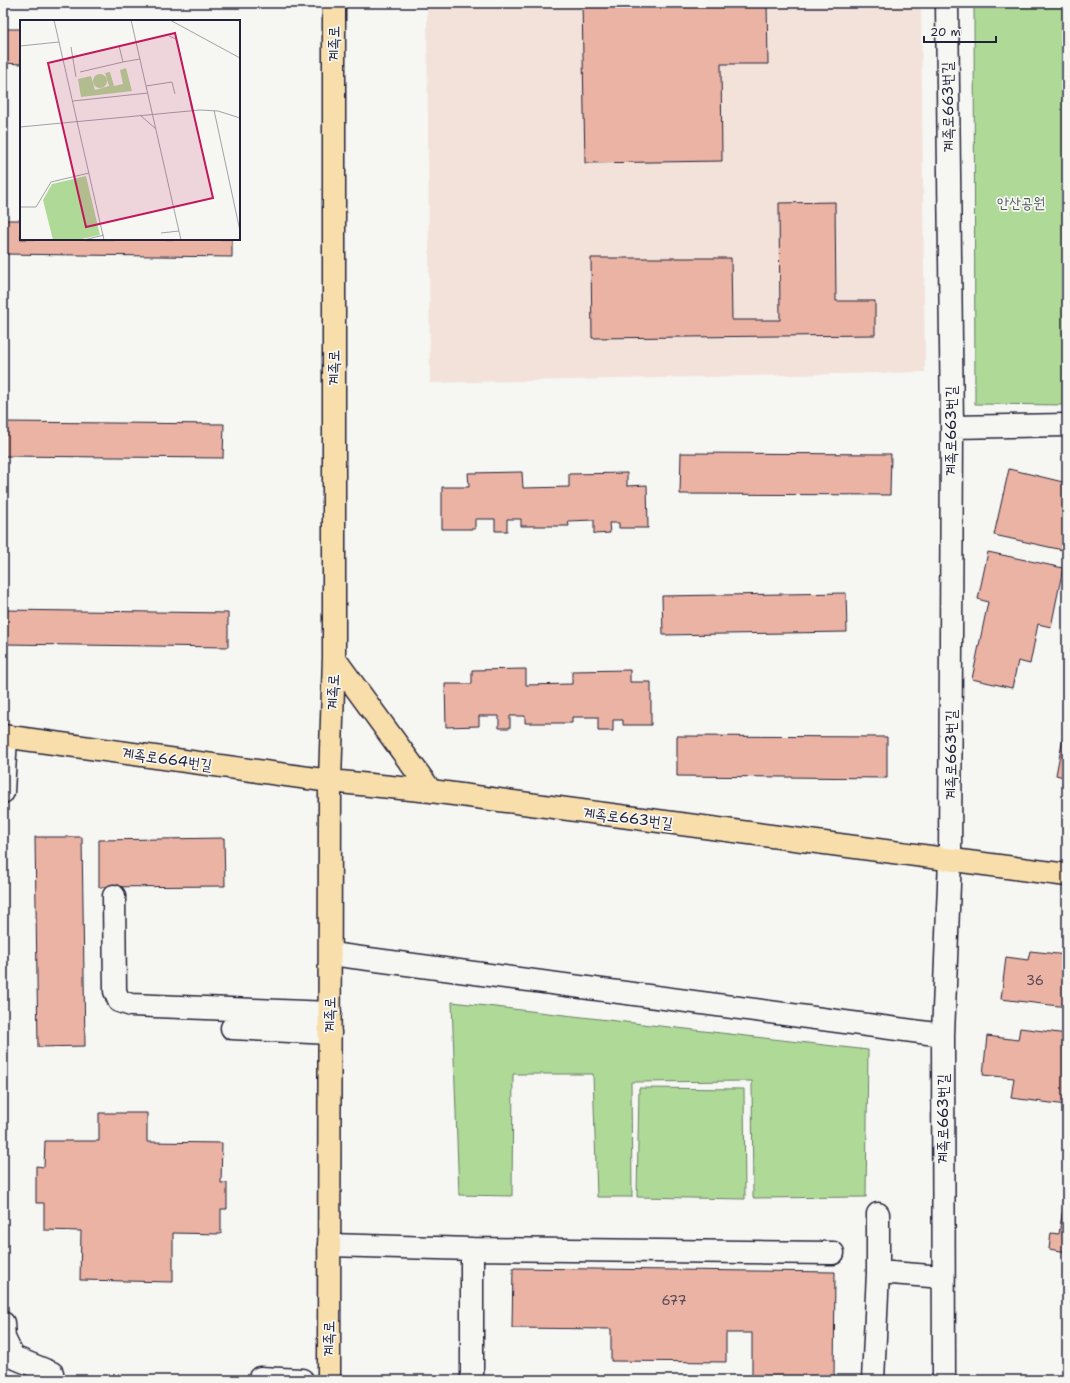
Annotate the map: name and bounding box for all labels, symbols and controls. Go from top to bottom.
scale bar [924,18,996,44]
inset map [20,20,240,240]
text: 20 m [930,24,961,40]
street label: 계족로 [324,26,344,62]
street label: 계족로663번길 [937,62,959,152]
park label: 안산공원 [997,193,1045,213]
street label: 계족로 [324,350,344,386]
street label: 계족로663번길 [941,386,961,476]
street label: 계족로 [322,674,344,710]
street label: 계족로663번길 [941,710,961,800]
street label: 계족로664번길 [121,743,213,775]
street label: 계족로663번길 [582,803,674,833]
house number: 36 [1026,972,1044,989]
street label: 계족로 [320,997,340,1033]
street label: 계족로663번길 [933,1074,953,1164]
house number: 677 [661,1292,687,1309]
street label: 계족로 [319,1321,339,1357]

